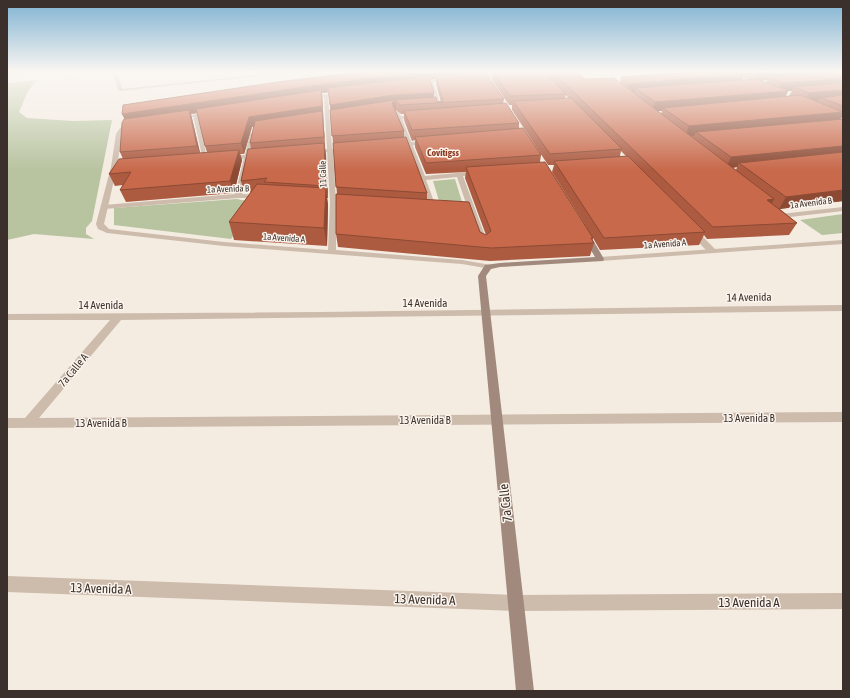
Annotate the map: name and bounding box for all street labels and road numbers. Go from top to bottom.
street label: 11 Calle [318,160,328,188]
street label: 1a Avenida B [207,183,250,195]
street label: 1a Avenida B [789,195,833,211]
street label: 1a Avenida A [263,232,306,245]
street label: 1a Avenida A [644,237,687,250]
street label: 14 Avenida [726,291,772,303]
street label: 14 Avenida [403,297,447,309]
street label: 14 Avenida [79,299,123,311]
street label: 7a Calle A [56,351,91,389]
street label: 13 Avenida B [723,412,776,424]
street label: 13 Avenida B [399,414,452,426]
street label: 13 Avenida B [75,417,128,429]
street label: 7a Calle [496,483,515,523]
street label: 13 Avenida A [70,580,132,597]
street label: 13 Avenida A [394,591,456,608]
street label: 13 Avenida A [718,595,780,610]

